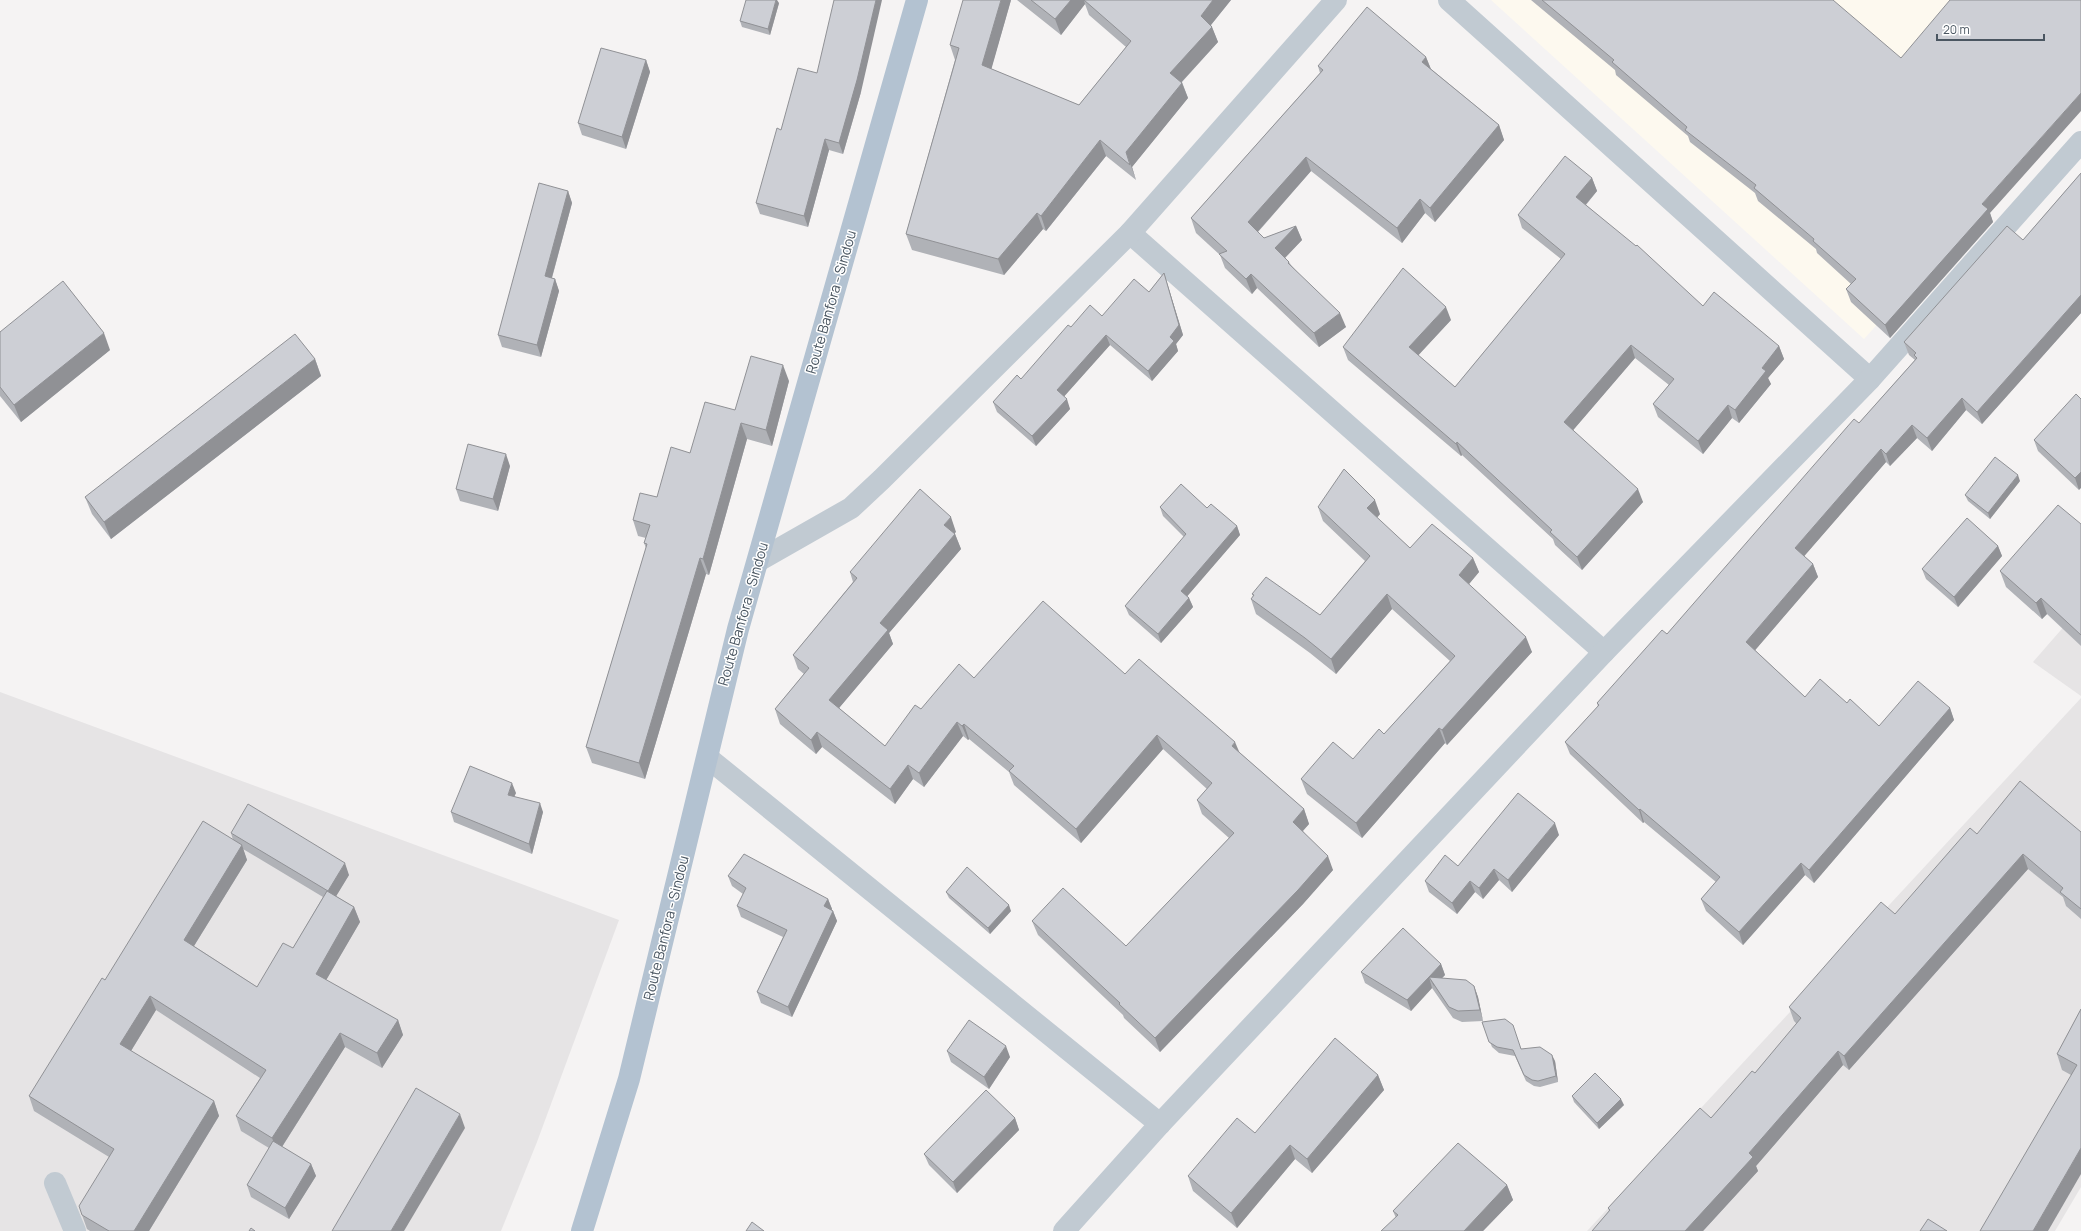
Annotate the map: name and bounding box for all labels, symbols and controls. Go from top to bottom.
scale bar [1937,16,2044,42]
text: 20 m [1943,21,1970,38]
street label: Route Banfora - Sindou [801,228,860,376]
street label: Route Banfora - Sindou [713,540,772,688]
street label: Route Banfora - Sindou [638,854,693,1002]

